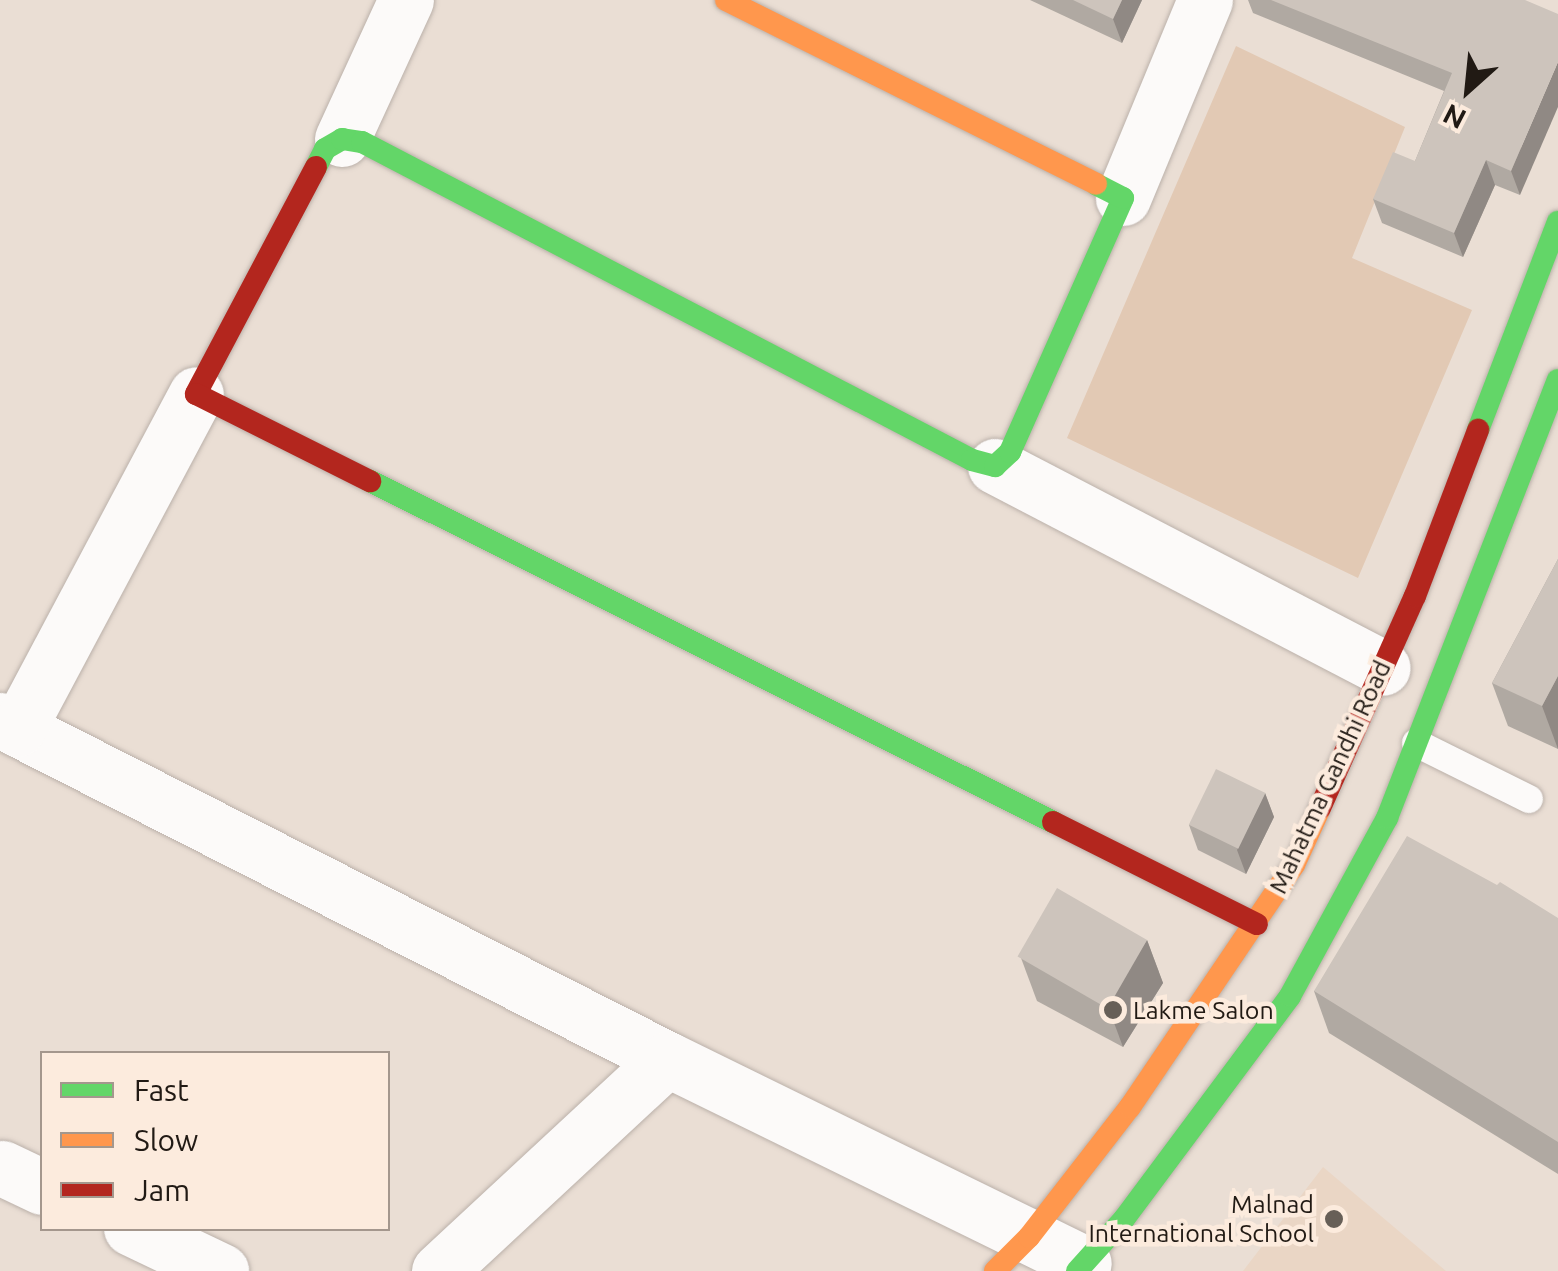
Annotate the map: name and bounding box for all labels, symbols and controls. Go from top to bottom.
north arrow [1418,40,1518,140]
text: N [1438,99,1471,136]
street label: Mahatma Gandhi Road [1263,656,1397,898]
place label: Lakme Salon [1133,995,1274,1025]
marker: Lakme Salon [1102,999,1124,1021]
legend [40,1051,390,1231]
text: Fast [134,1073,189,1107]
text: Slow [134,1123,198,1157]
text: Jam [134,1173,190,1207]
place label: Malnad International School [1088,1190,1314,1249]
marker: Malnad International School [1323,1208,1345,1230]

